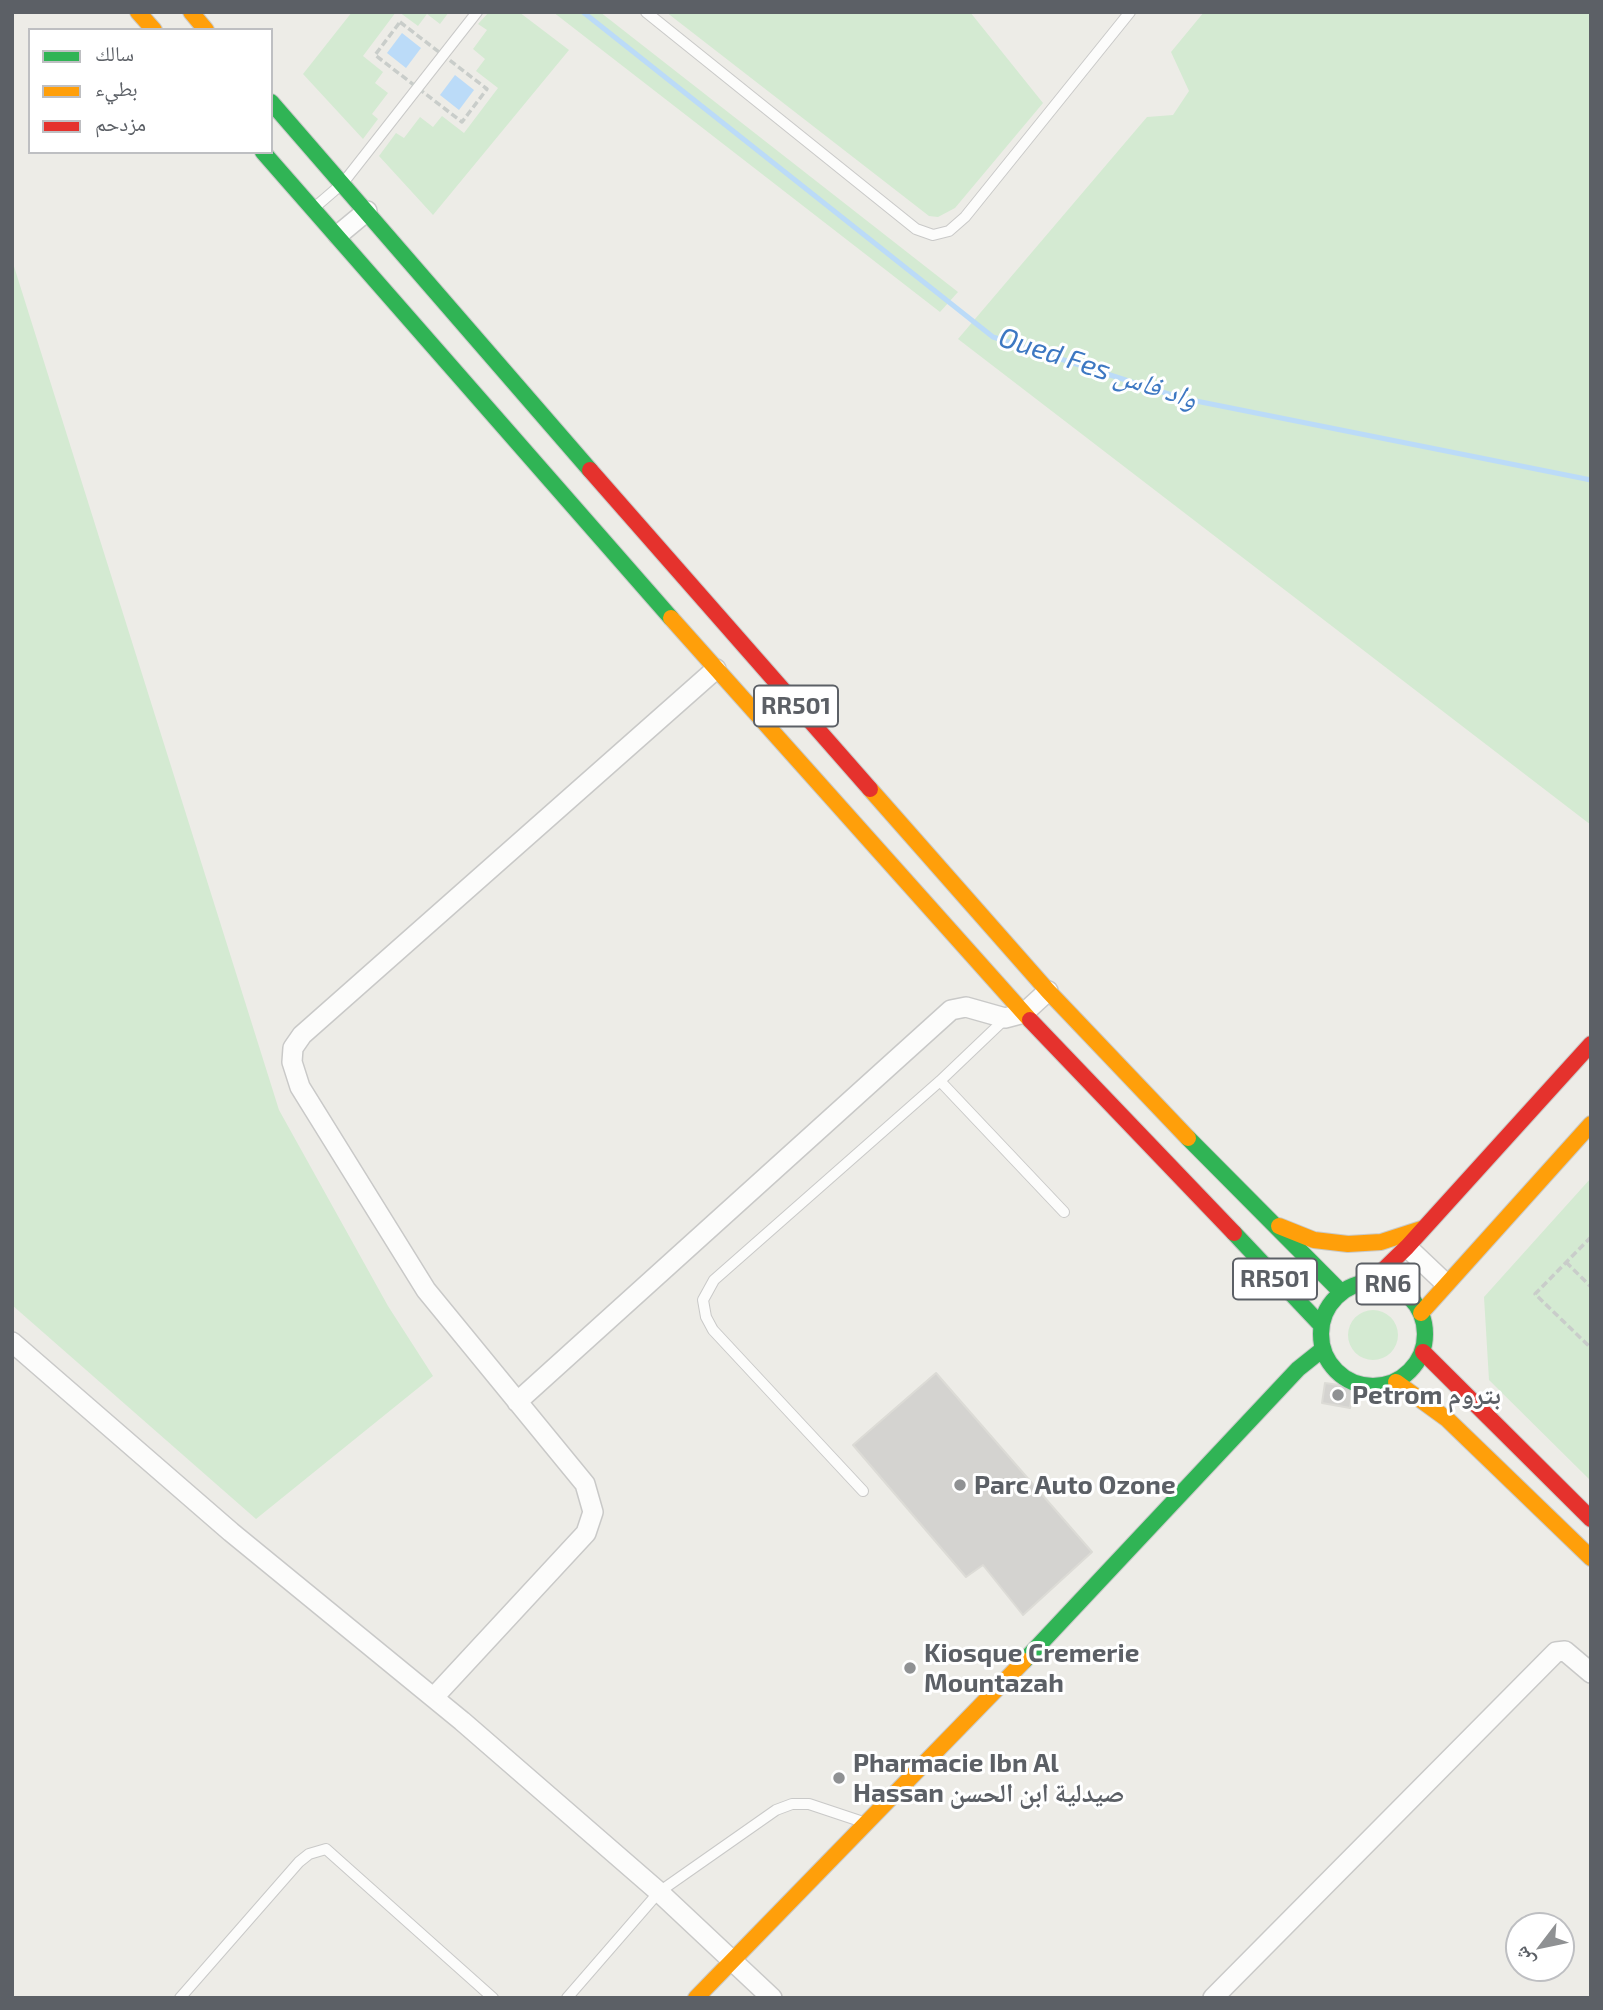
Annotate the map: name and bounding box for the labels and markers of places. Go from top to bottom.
place label: Petrom بتروم [1352,1379,1501,1411]
marker: Petrom بتروم [1330,1387,1346,1403]
place label: Parc Auto Ozone [974,1469,1176,1501]
marker: Parc Auto Ozone [952,1477,968,1493]
place label: Kiosque Cremerie Mountazah [924,1637,1139,1698]
marker: Kiosque Cremerie Mountazah [902,1660,918,1676]
place label: Pharmacie Ibn Al Hassan صيدلية ابن الحسن [853,1747,1124,1809]
marker: Pharmacie Ibn Al Hassan صيدلية ابن الحسن [831,1770,847,1786]

